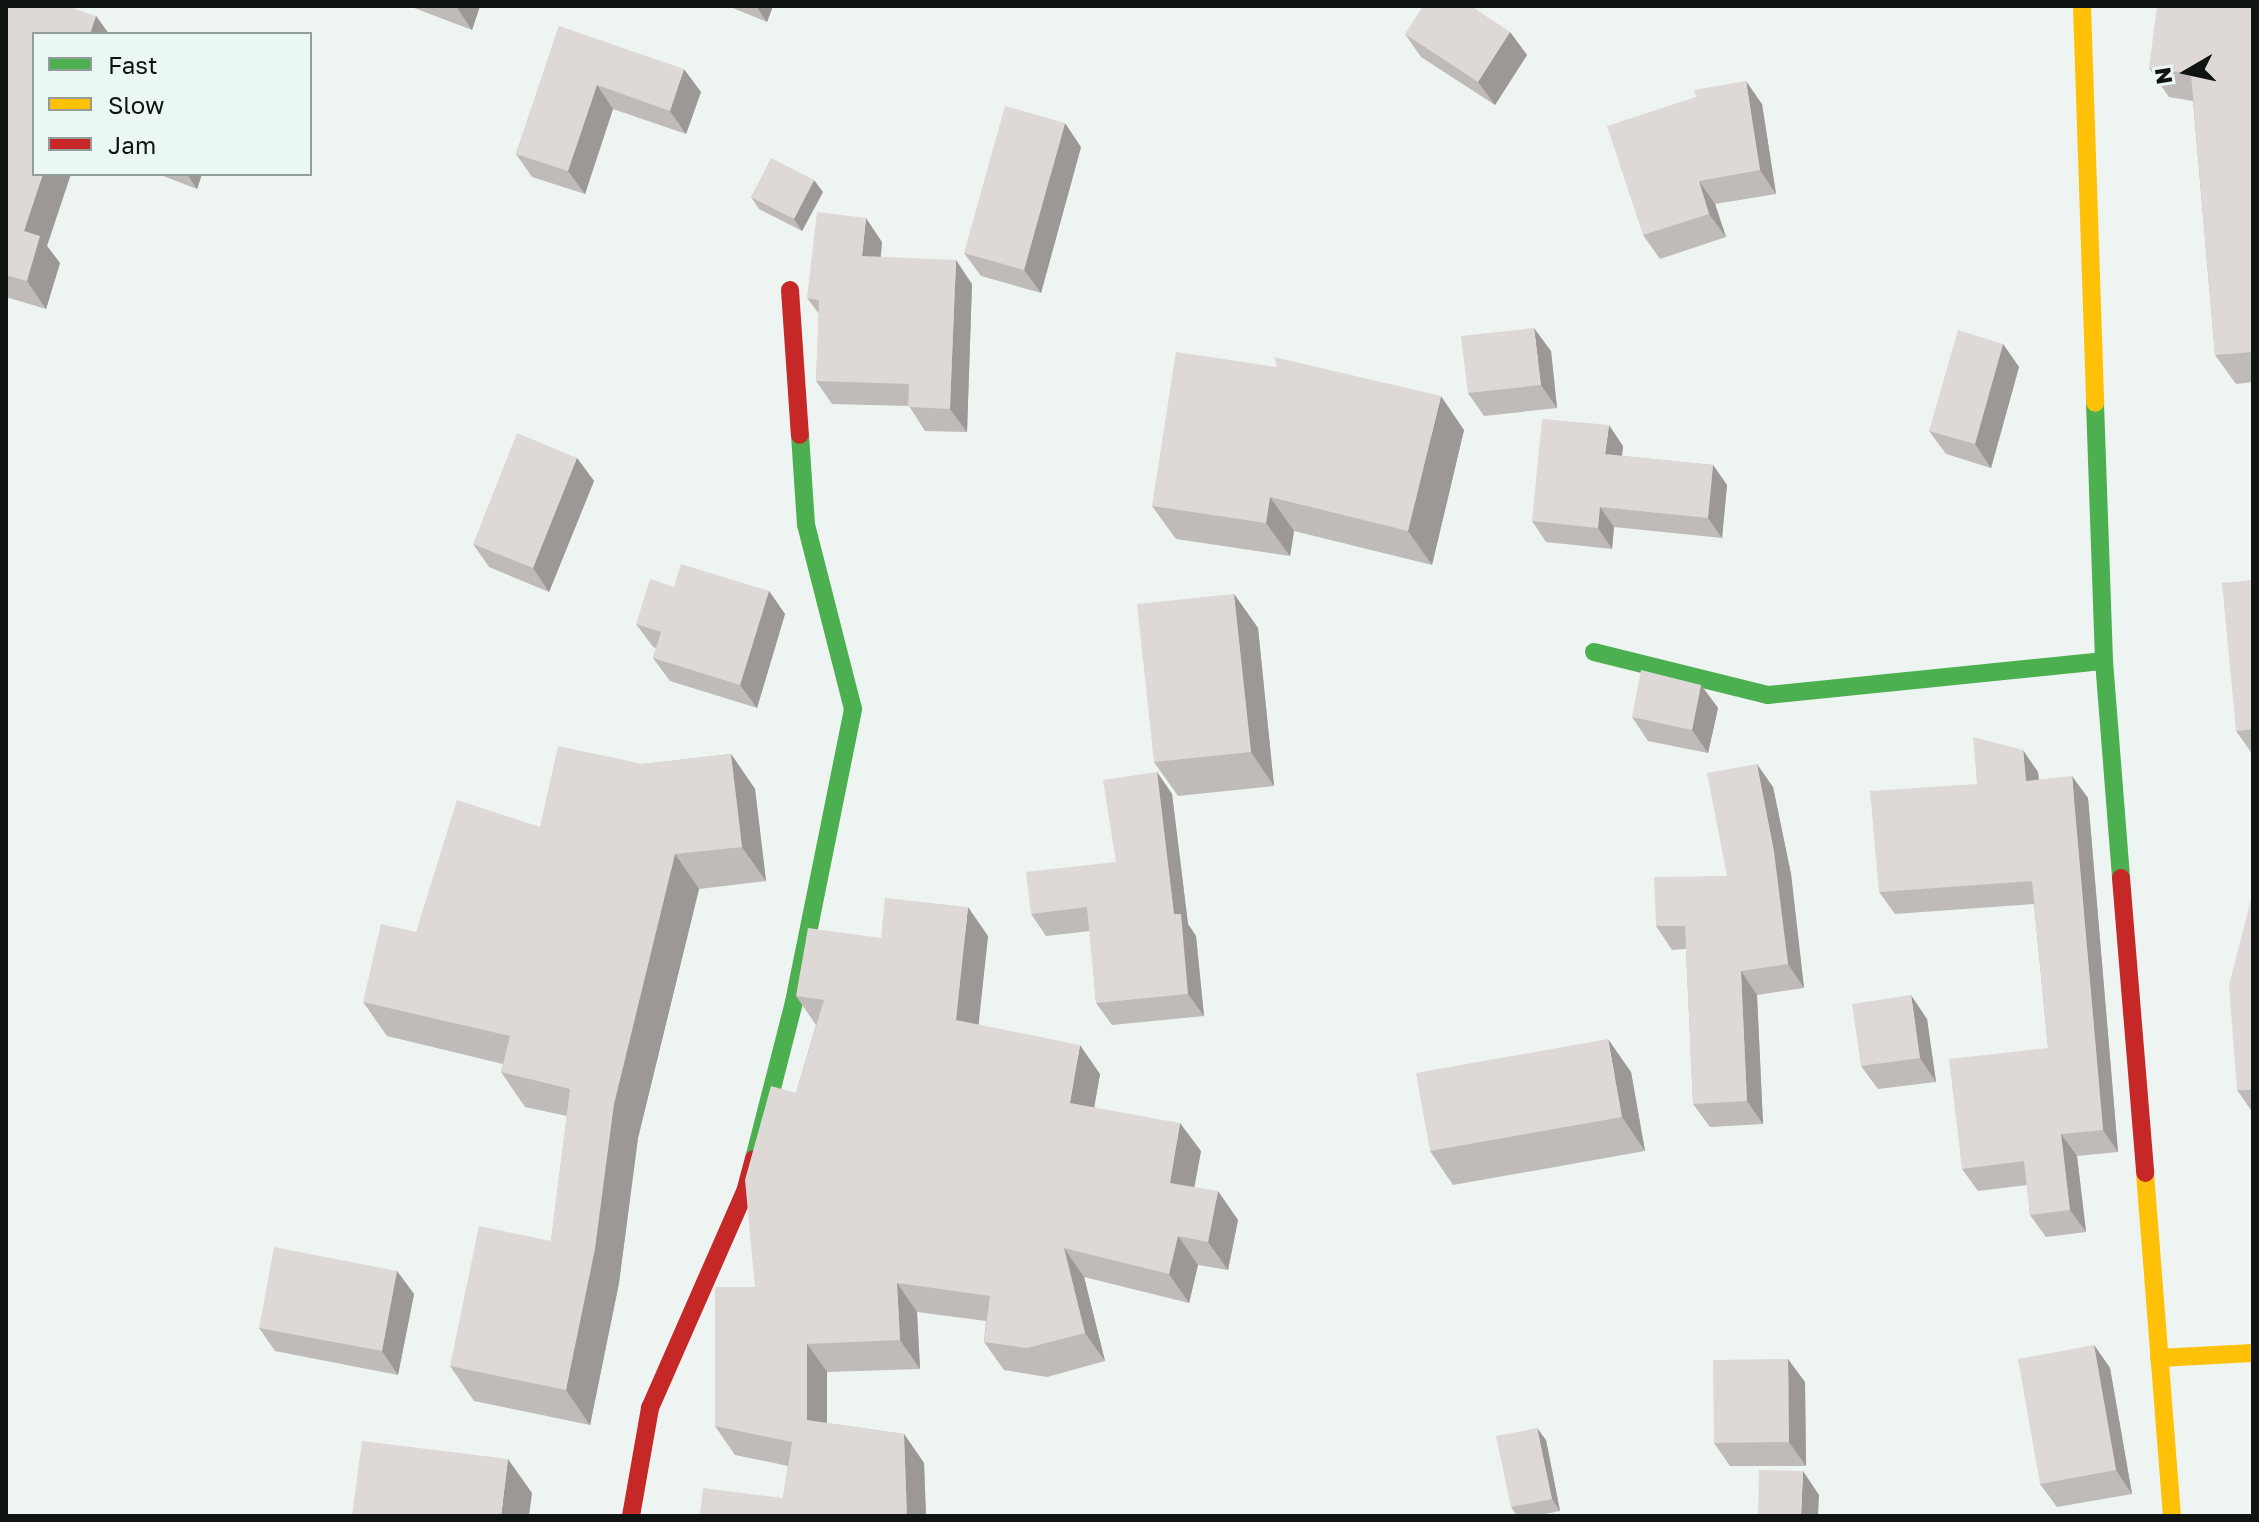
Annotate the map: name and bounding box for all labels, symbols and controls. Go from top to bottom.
legend [32,32,312,176]
north arrow [2147,32,2227,112]
text: Fast [108,50,158,79]
text: N [2148,65,2177,86]
text: Slow [108,90,164,119]
text: Jam [108,130,156,159]

